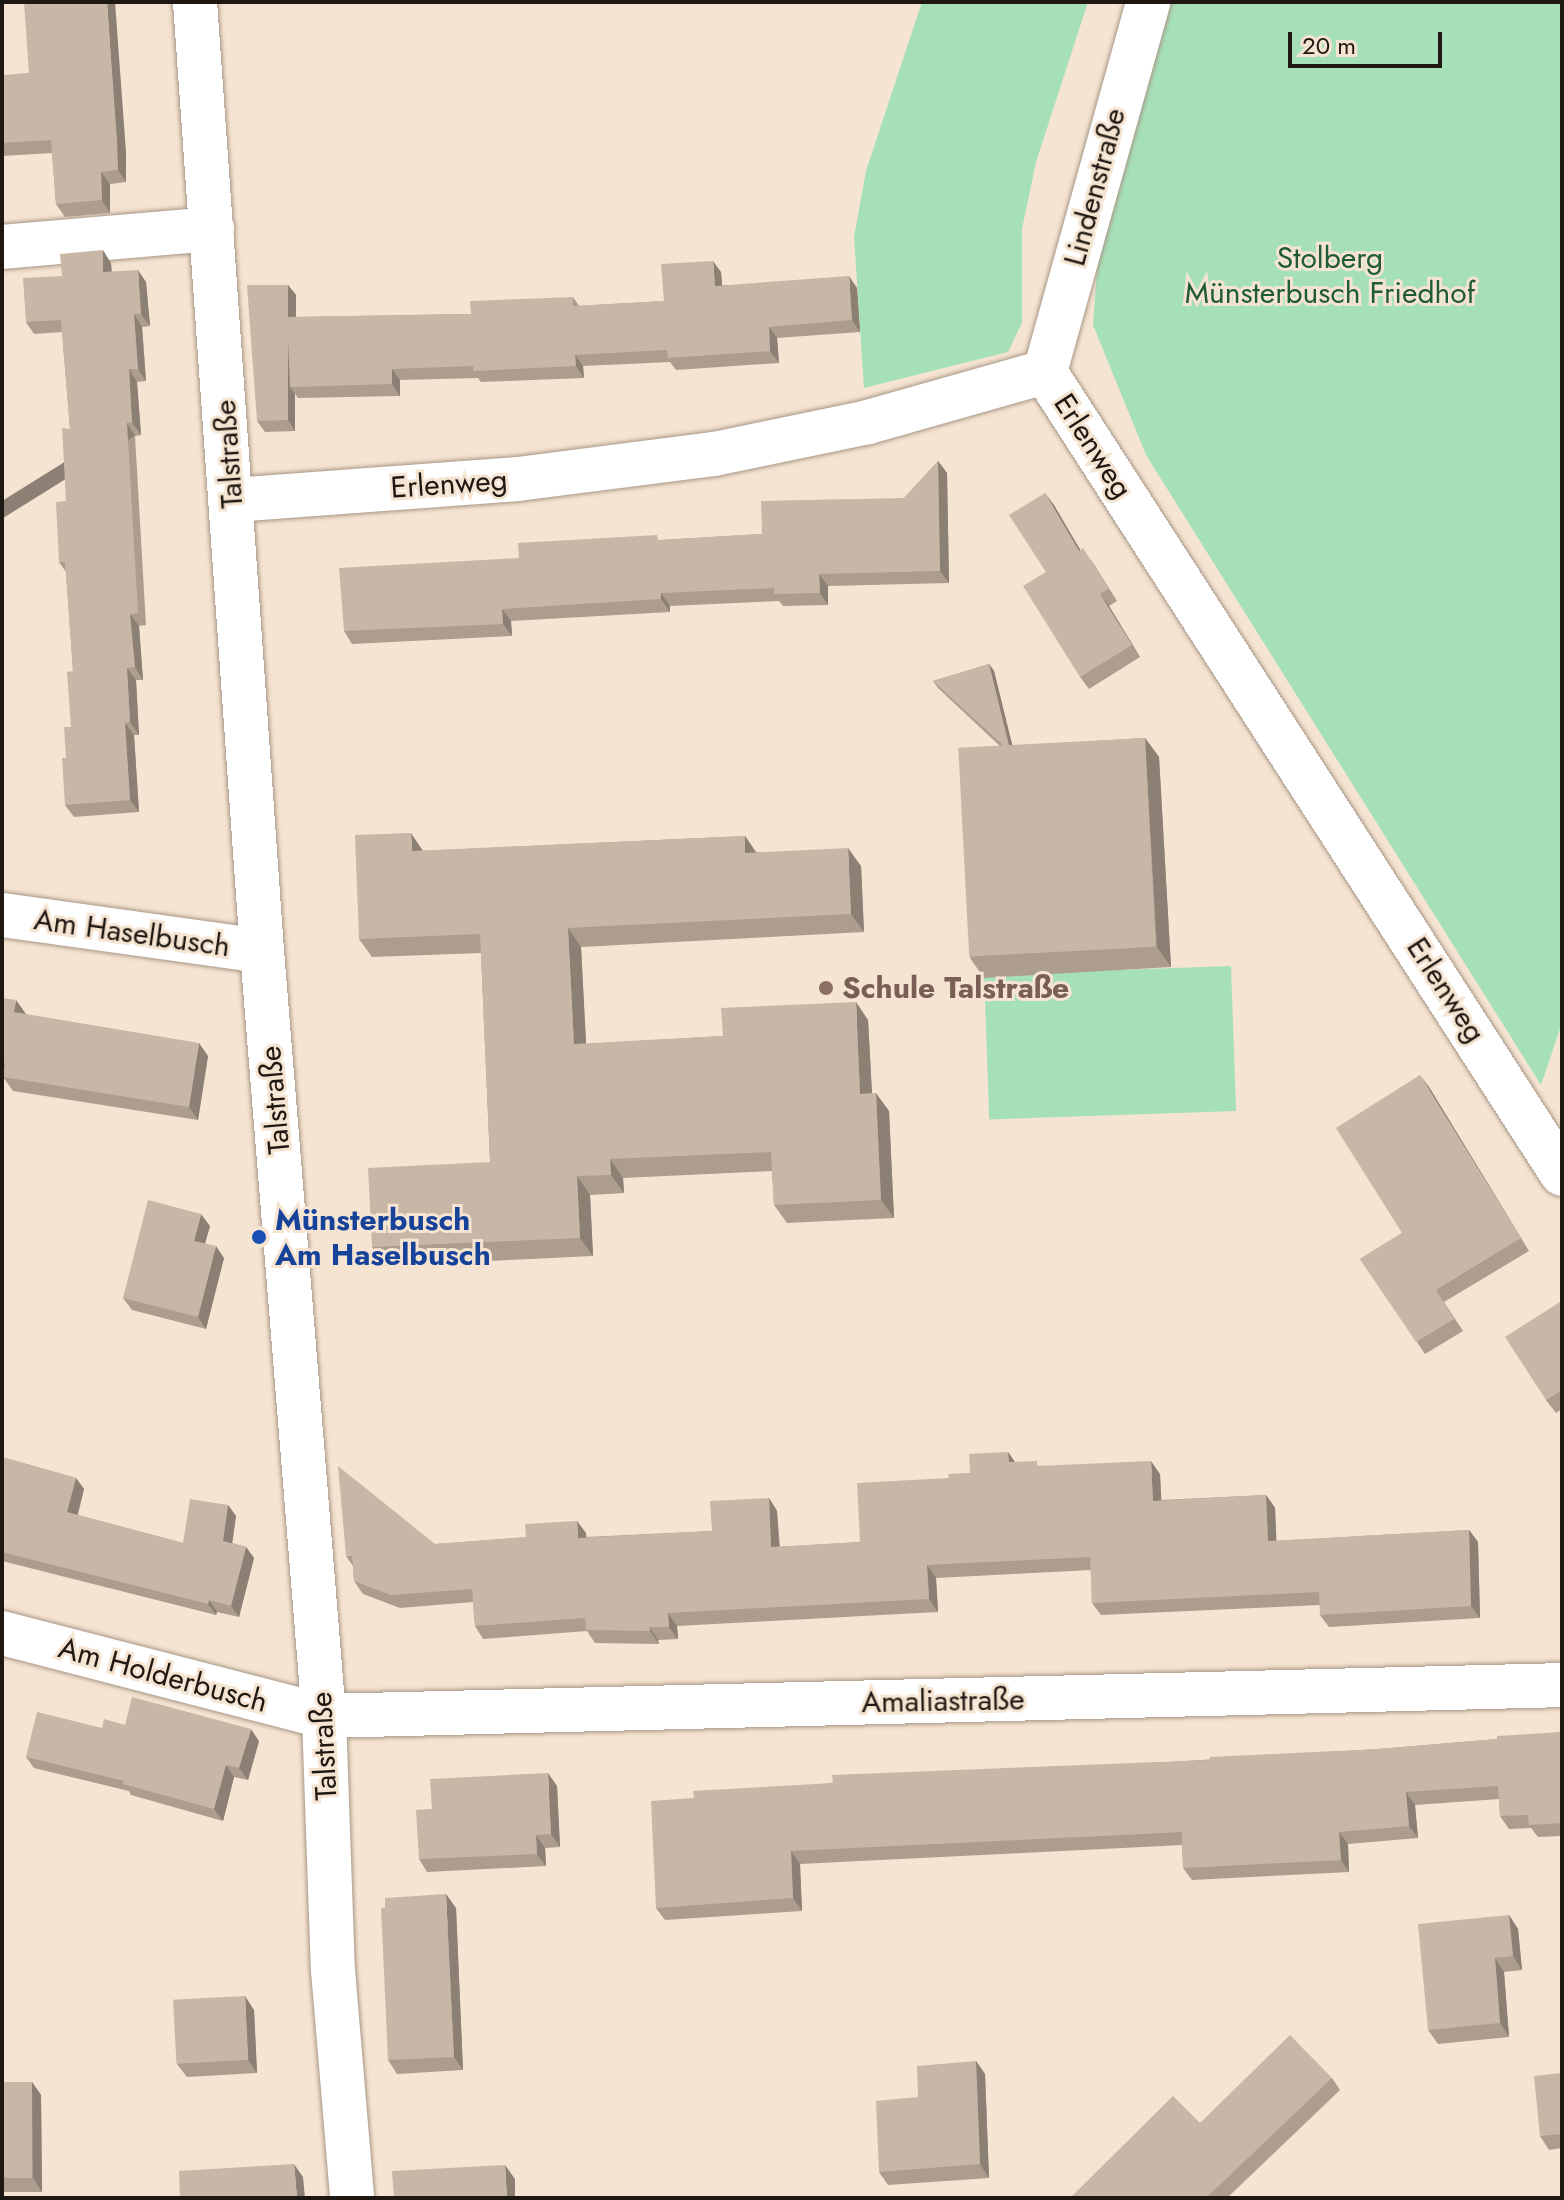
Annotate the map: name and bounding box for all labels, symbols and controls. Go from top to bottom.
scale bar [1292,16,1446,66]
text: 20 m [1302,28,1356,63]
street label: Lindenstraße [1057,104,1133,270]
park label: Stolberg Münsterbusch Friedhof [1185,240,1475,310]
street label: Erlenweg [1046,387,1140,505]
street label: Talstraße [207,399,251,509]
street label: Erlenweg [389,462,509,506]
street label: Am Haselbusch [32,901,232,965]
street label: Erlenweg [1399,931,1493,1049]
place label: Schule Talstraße [842,970,1069,1006]
marker: Schule Talstraße [817,979,835,997]
street label: Talstraße [252,1044,298,1156]
place label: Münsterbusch Am Haselbusch [275,1202,491,1272]
marker: Münsterbusch Am Haselbusch [250,1228,268,1246]
street label: Am Holderbusch [55,1630,271,1720]
street label: Amaliastraße [861,1682,1025,1720]
street label: Talstraße [303,1691,345,1801]

